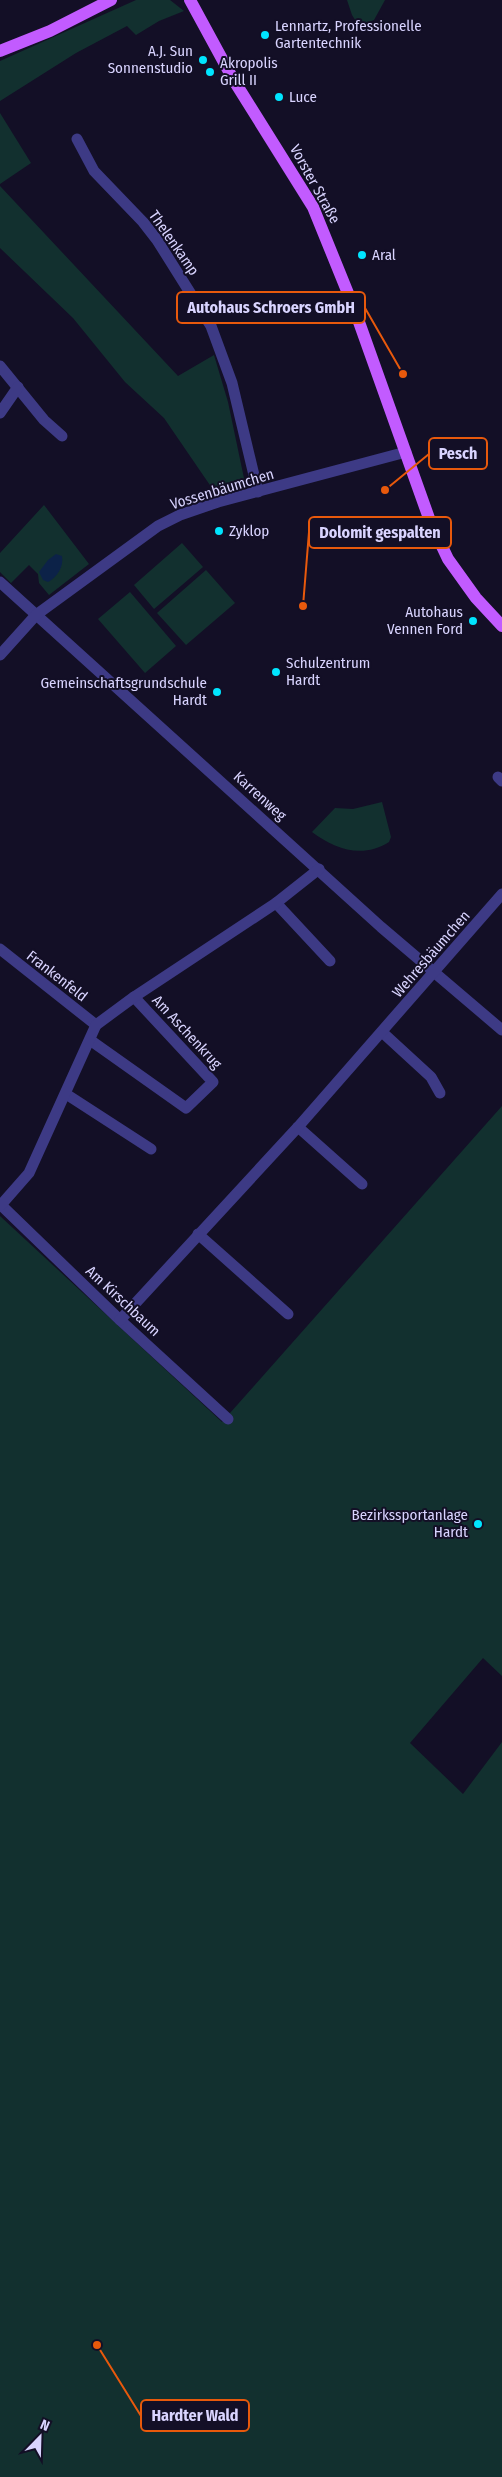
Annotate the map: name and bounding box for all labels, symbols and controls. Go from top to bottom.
place label: Lennartz, Professionelle Gartentechnik [275,17,422,52]
marker: Lennartz, Professionelle Gartentechnik [259,29,271,41]
place label: A.J. Sun Sonnenstudio [108,42,193,77]
marker: A.J. Sun Sonnenstudio [197,54,209,66]
place label: Akropolis Grill II [220,54,278,89]
marker: Akropolis Grill II [204,66,216,78]
place label: Luce [289,88,317,106]
marker: Luce [273,91,285,103]
street label: Vorster Straße [286,141,344,227]
street label: Thelenkamp [145,207,203,279]
place label: Aral [372,246,396,264]
marker: Aral [356,249,368,261]
callout: Autohaus Schroers GmbH [177,292,365,323]
text: Autohaus Schroers GmbH [186,298,355,317]
callout: Pesch [429,438,487,469]
text: Pesch [439,444,477,463]
street label: Vossenbäumchen [168,465,276,513]
callout: Dolomit gespalten [309,517,451,548]
place label: Zyklop [229,522,269,540]
text: Dolomit gespalten [319,523,441,542]
marker: Zyklop [213,525,225,537]
place label: Autohaus Vennen Ford [387,603,463,638]
marker: Autohaus Vennen Ford [467,615,479,627]
place label: Schulzentrum Hardt [286,654,370,689]
marker: Schulzentrum Hardt [270,666,282,678]
place label: Gemeinschaftsgrundschule Hardt [40,674,207,709]
marker: Gemeinschaftsgrundschule Hardt [211,686,223,698]
street label: Karrenweg [230,768,290,824]
street label: Wehresbäumchen [388,907,474,1001]
street label: Frankenfeld [23,947,91,1005]
street label: Am Aschenkrug [148,991,226,1073]
street label: Am Kirschbaum [82,1262,164,1340]
place label: Bezirkssportanlage Hardt [352,1506,468,1541]
marker: Bezirkssportanlage Hardt [472,1518,484,1530]
callout: Hardter Wald [141,2400,249,2431]
text: Hardter Wald [151,2406,239,2425]
north arrow [15,2412,65,2462]
text: N [38,2416,52,2435]

